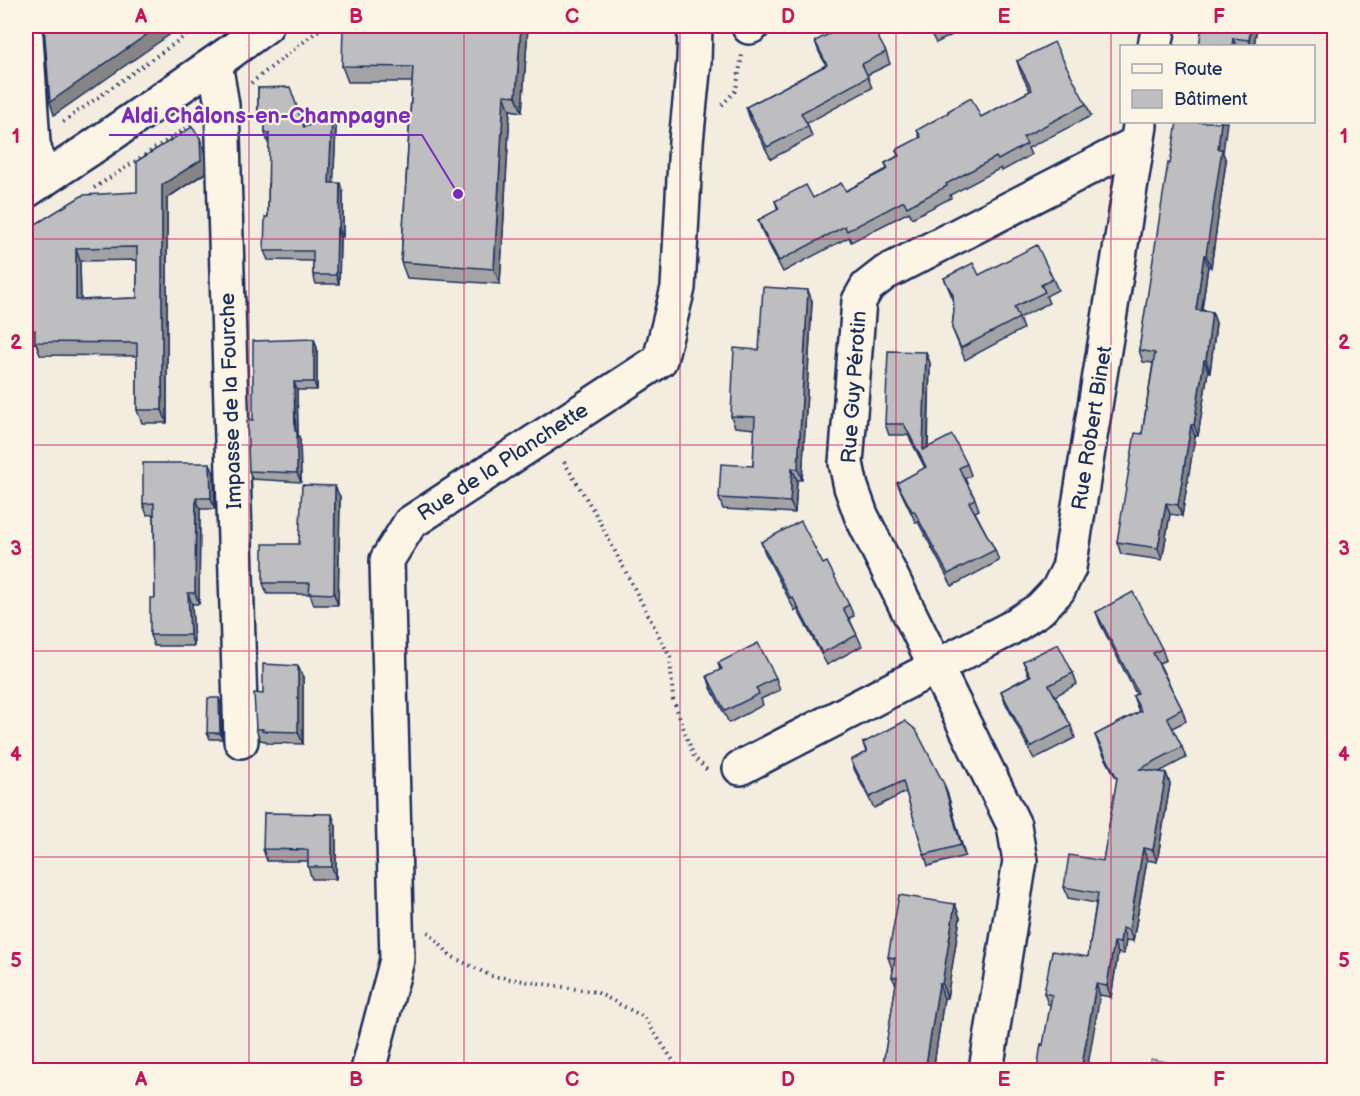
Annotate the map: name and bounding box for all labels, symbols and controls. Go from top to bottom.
text: A [134,5,148,29]
text: B [349,5,363,29]
text: C [565,5,579,29]
text: D [781,5,795,29]
text: E [998,5,1011,29]
text: F [1213,5,1225,29]
legend [1120,45,1315,123]
text: Route [1174,59,1223,80]
text: Bâtiment [1174,89,1248,110]
callout: Aldi Châlons-en-Champagne [109,95,422,135]
text: Aldi Châlons-en-Champagne [120,103,411,130]
text: 1 [12,125,20,149]
text: 1 [1340,125,1348,149]
street label: Impasse de la Fourche [215,292,247,510]
street label: Rue Guy Pérotin [836,310,872,464]
text: 2 [10,331,22,355]
text: 2 [1338,331,1350,355]
street label: Rue Robert Binet [1067,344,1117,512]
street label: Rue de la Planchette [413,397,593,527]
text: 3 [10,537,22,561]
text: 3 [1338,537,1350,561]
text: 4 [10,743,22,767]
text: 4 [1338,743,1350,767]
text: 5 [10,949,22,973]
text: 5 [1338,949,1350,973]
text: A [134,1068,148,1092]
text: B [349,1068,363,1092]
text: C [565,1068,579,1092]
text: D [781,1068,795,1092]
text: E [998,1068,1011,1092]
text: F [1213,1068,1225,1092]

